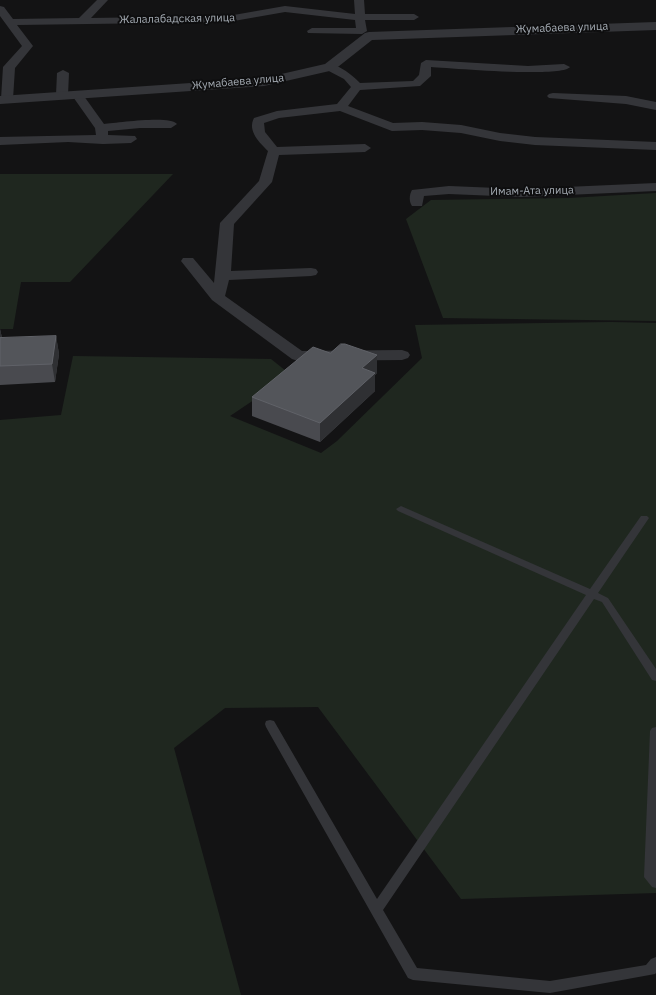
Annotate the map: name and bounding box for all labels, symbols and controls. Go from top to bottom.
street label: Жалалабадская улица [119,11,235,27]
street label: Жумабаева улица [515,20,609,36]
street label: Жумабаева улица [191,71,285,93]
street label: Имам-Ата улица [490,184,574,198]

